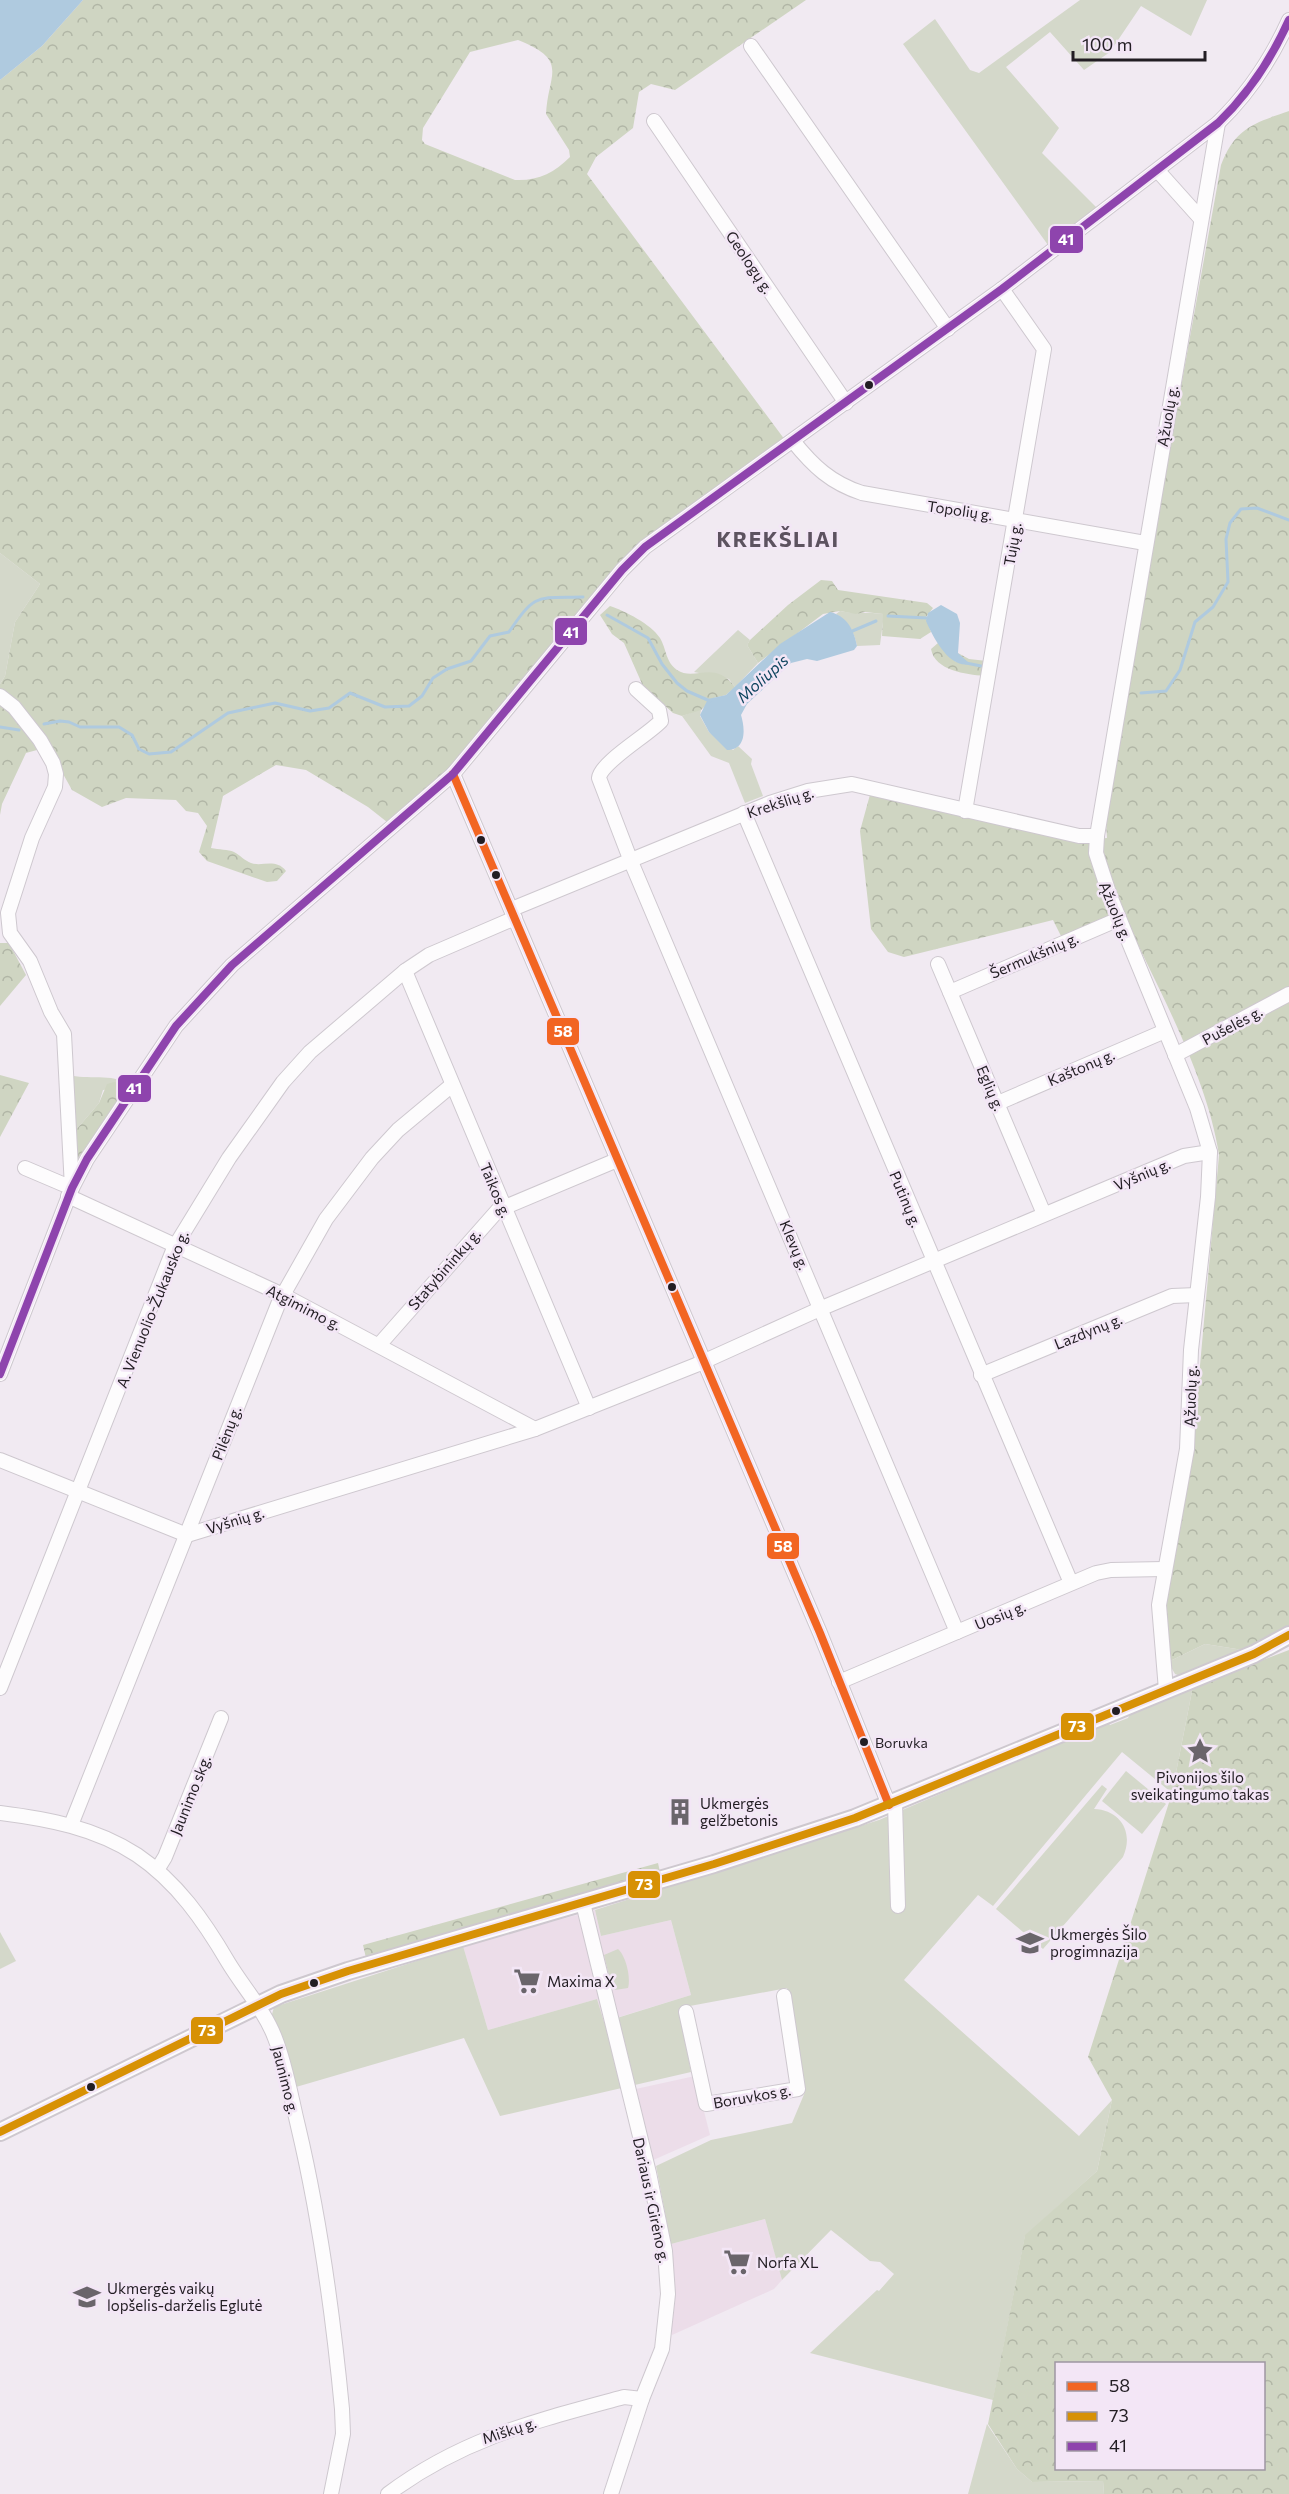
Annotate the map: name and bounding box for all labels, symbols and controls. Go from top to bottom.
scale bar [1073,24,1205,62]
text: 100 m [1082,33,1132,55]
line badge: 41 [1049,225,1084,254]
street label: Geologų g. [722,227,778,297]
text: 41 [1058,229,1074,248]
unlabelled marker [863,379,875,391]
street label: Ąžuolų g. [1153,384,1181,448]
street label: Topolių g. [926,497,994,523]
street label: Tujų g. [999,521,1025,567]
district label: KREKŠLIAI [717,526,839,551]
line badge: 41 [554,617,588,646]
text: 41 [563,622,579,641]
water label: Moliupis [732,650,792,706]
street label: Krekšlių g. [744,783,816,821]
unlabelled marker [475,834,487,846]
unlabelled marker [490,869,502,881]
street label: Ąžuolų g. [1096,879,1136,943]
street label: Šermukšnių g. [987,927,1081,982]
street label: Pušelės g. [1199,1002,1265,1048]
line badge: 58 [546,1017,580,1046]
text: 58 [553,1021,573,1040]
street label: Kaštonų g. [1045,1045,1117,1089]
street label: Eglių g. [973,1063,1009,1113]
line badge: 41 [117,1074,152,1103]
text: 41 [126,1078,142,1097]
street label: Vyšnių g. [1111,1154,1173,1194]
street label: Taikos g. [476,1160,516,1220]
street label: Putinų g. [886,1168,926,1230]
street label: Klevų g. [777,1217,813,1273]
street label: Statybininkų g. [404,1225,484,1313]
street label: A. Vienuolio-Žukausko g. [111,1227,192,1390]
street label: Atgimimo g. [264,1280,344,1334]
unlabelled marker [666,1281,678,1293]
street label: Lazdynų g. [1051,1309,1125,1353]
street label: Ąžuolų g. [1180,1365,1200,1427]
street label: Pilėnų g. [207,1403,245,1463]
street label: Vyšnių g. [204,1503,266,1537]
line badge: 58 [766,1532,800,1560]
text: 58 [773,1536,793,1555]
street label: Uosių g. [972,1597,1028,1633]
unlabelled marker [1110,1705,1122,1717]
line badge: 73 [1060,1712,1095,1741]
text: 73 [1068,1716,1086,1735]
place label: Boruvka [875,1734,928,1751]
marker: Boruvka [858,1736,870,1748]
place icon: Pivonijos šilo sveikatingumo takas [1185,1736,1215,1766]
street label: Jaunimo skg. [166,1752,214,1838]
place label: Pivonijos šilo sveikatingumo takas [1131,1768,1270,1803]
place label: Ukmergės gelžbetonis [700,1794,778,1829]
building icon: Ukmergės gelžbetonis [665,1797,695,1827]
line badge: 73 [627,1870,661,1899]
text: 73 [635,1874,653,1893]
place label: Ukmergės Šilo progimnazija [1050,1924,1147,1960]
school or university icon: Ukmergės Šilo progimnazija [1015,1928,1045,1958]
supermarket icon: Maxima X [512,1966,542,1996]
place label: Maxima X [547,1972,615,1990]
unlabelled marker [308,1977,320,1989]
line badge: 73 [190,2016,224,2045]
text: 73 [198,2020,216,2039]
street label: Jaunimo g. [269,2044,303,2116]
street label: Boruvkos g. [712,2080,792,2112]
unlabelled marker [85,2081,97,2093]
street label: Dariaus ir Girėno g. [630,2136,674,2264]
supermarket icon: Norfa XL [722,2247,752,2277]
place label: Norfa XL [757,2253,819,2271]
place label: Ukmergės vaikų lopšelis-darželis Eglutė [107,2279,263,2314]
school or university icon: Ukmergės vaikų lopšelis-darželis Eglutė [72,2282,102,2312]
legend [1055,2362,1265,2470]
text: 58 [1109,2374,1130,2396]
text: 73 [1109,2404,1129,2426]
street label: Miškų g. [480,2413,538,2447]
text: 41 [1109,2434,1127,2456]

